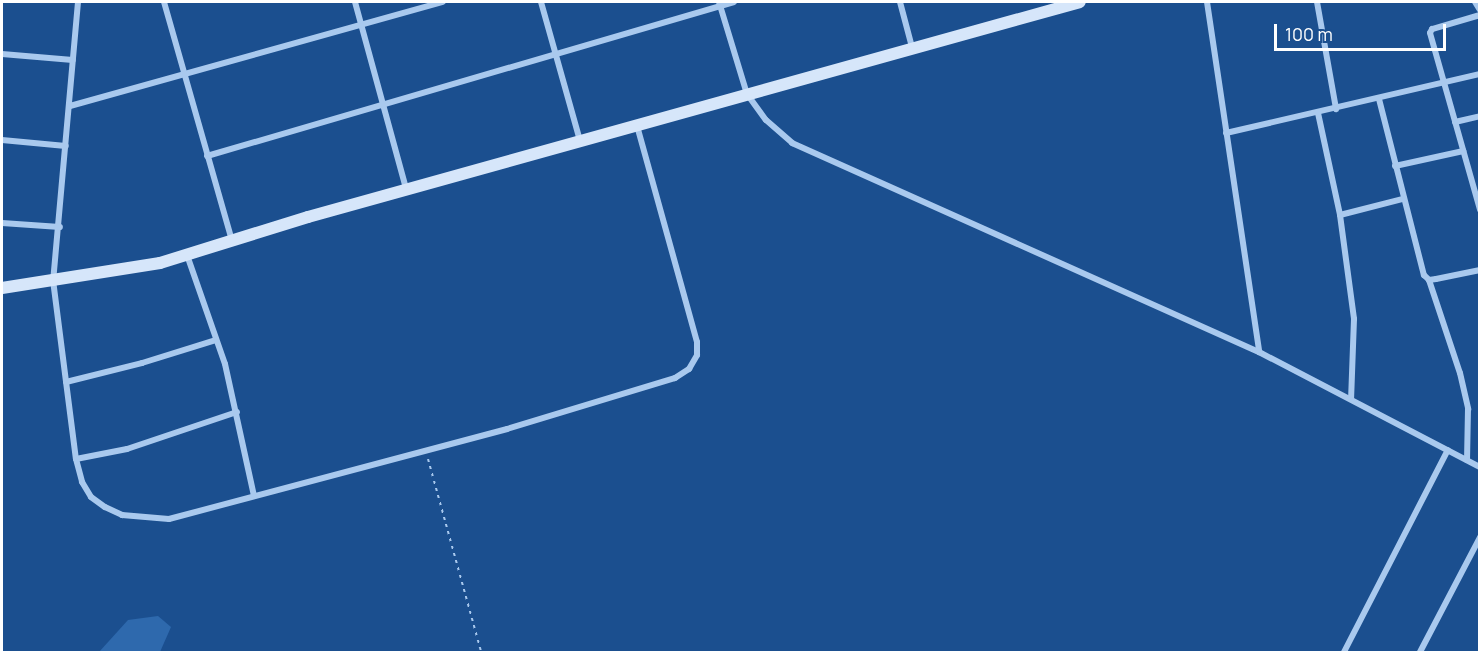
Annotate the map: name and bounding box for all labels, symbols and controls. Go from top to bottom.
scale bar [1277,12,1450,50]
text: 100 m [1285,22,1333,46]

